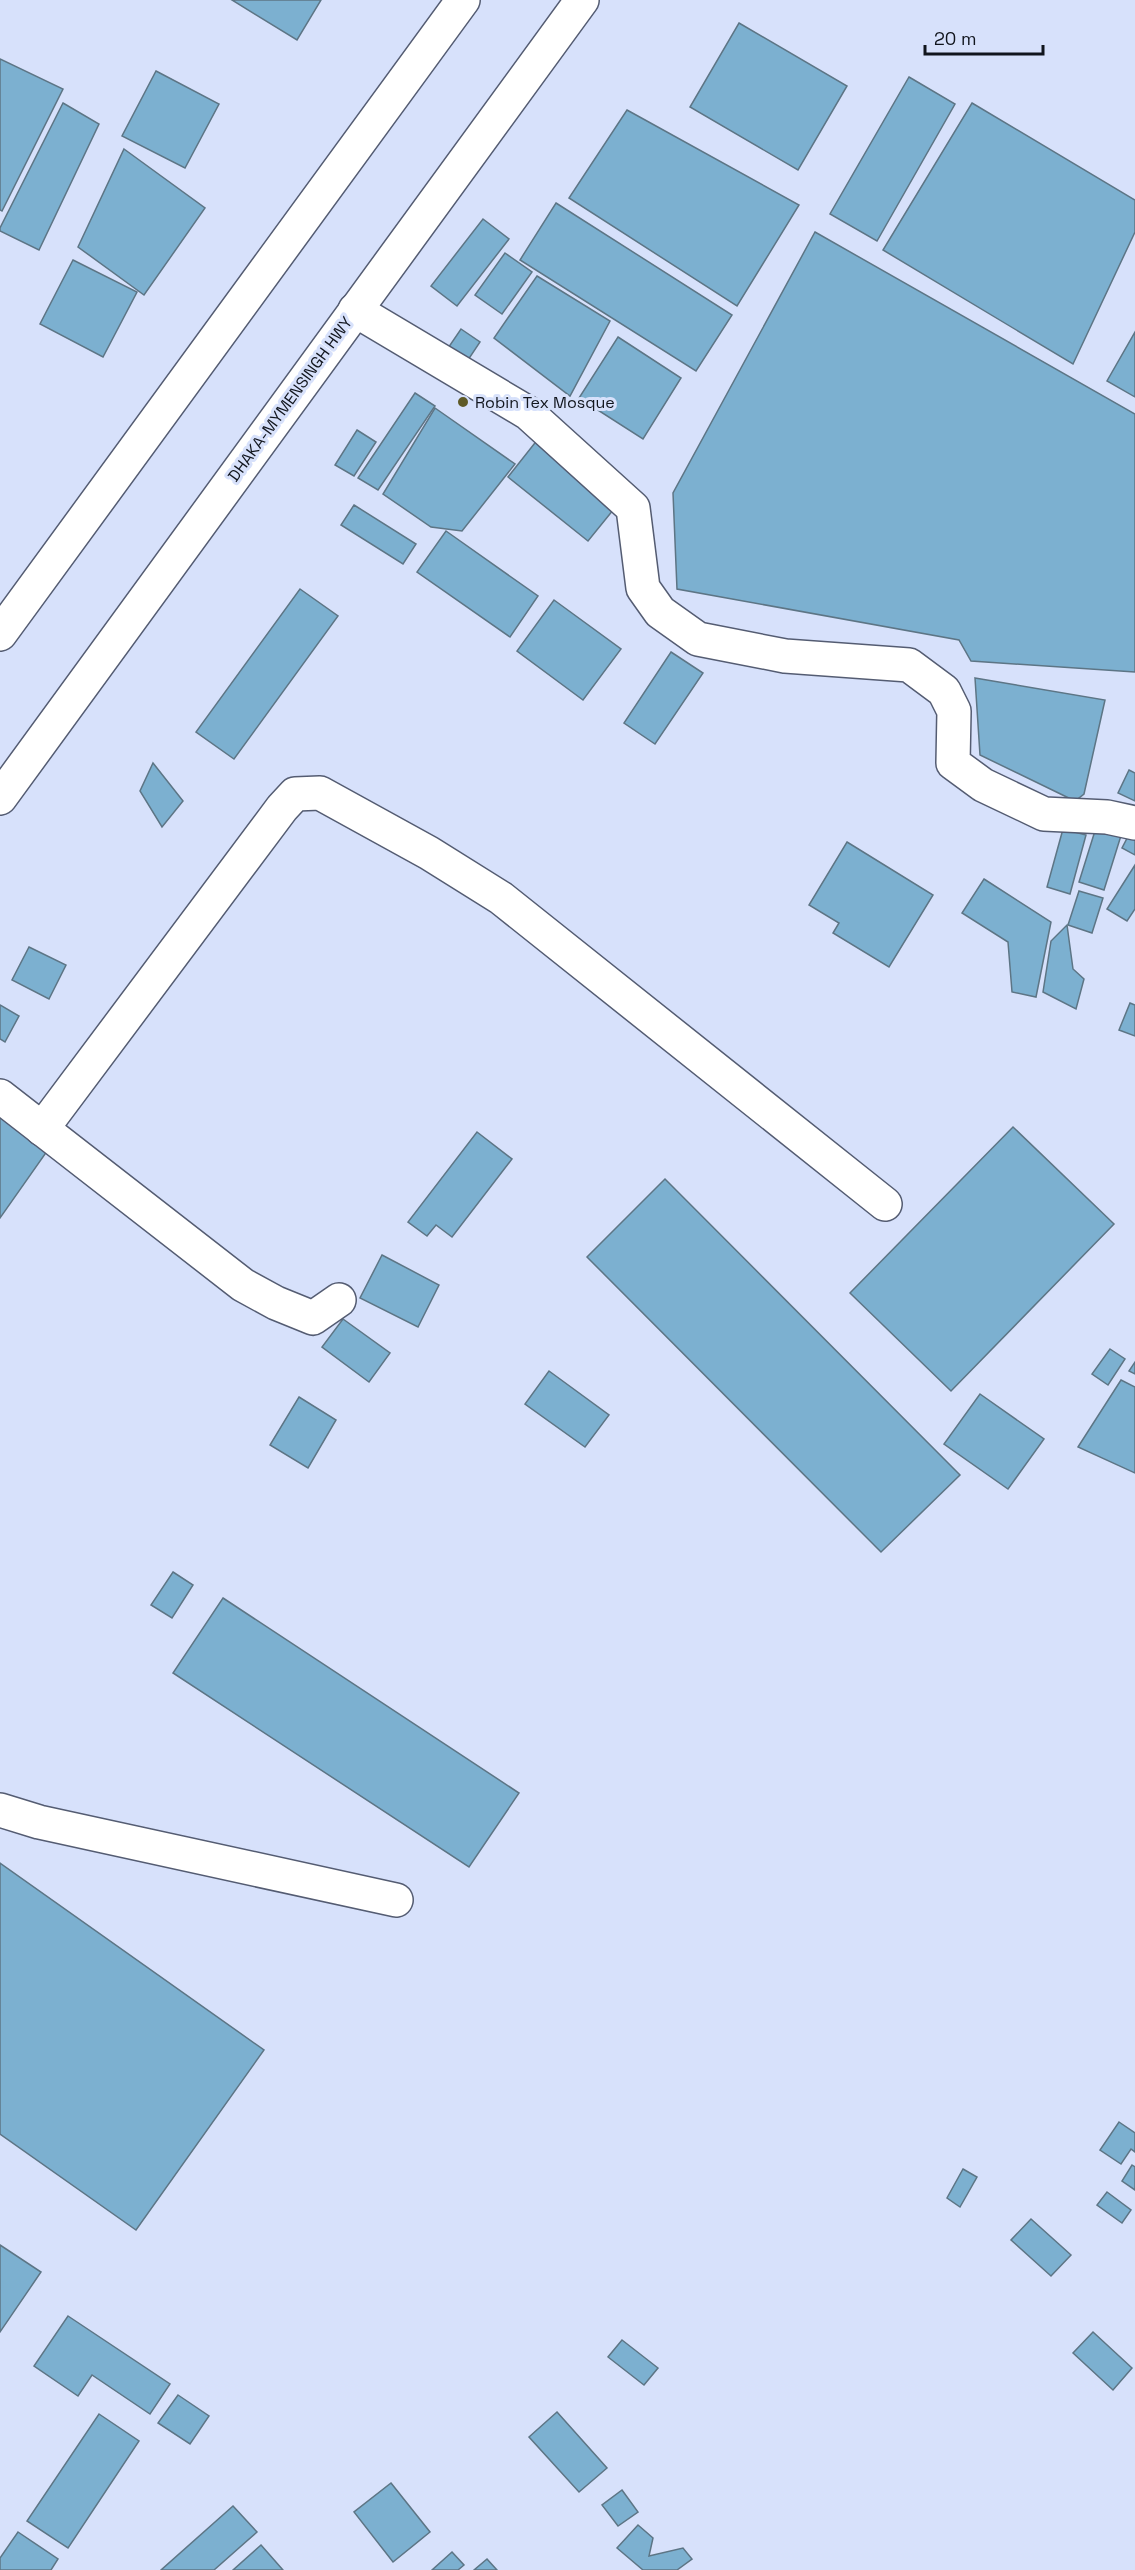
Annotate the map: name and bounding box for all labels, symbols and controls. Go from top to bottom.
scale bar [925,18,1044,56]
text: 20 m [934,27,977,50]
street label: DHAKA-MYMENSINGH HWY [223,312,357,486]
place label: Robin Tex Mosque [475,392,615,413]
marker: Robin Tex Mosque [456,395,470,409]

